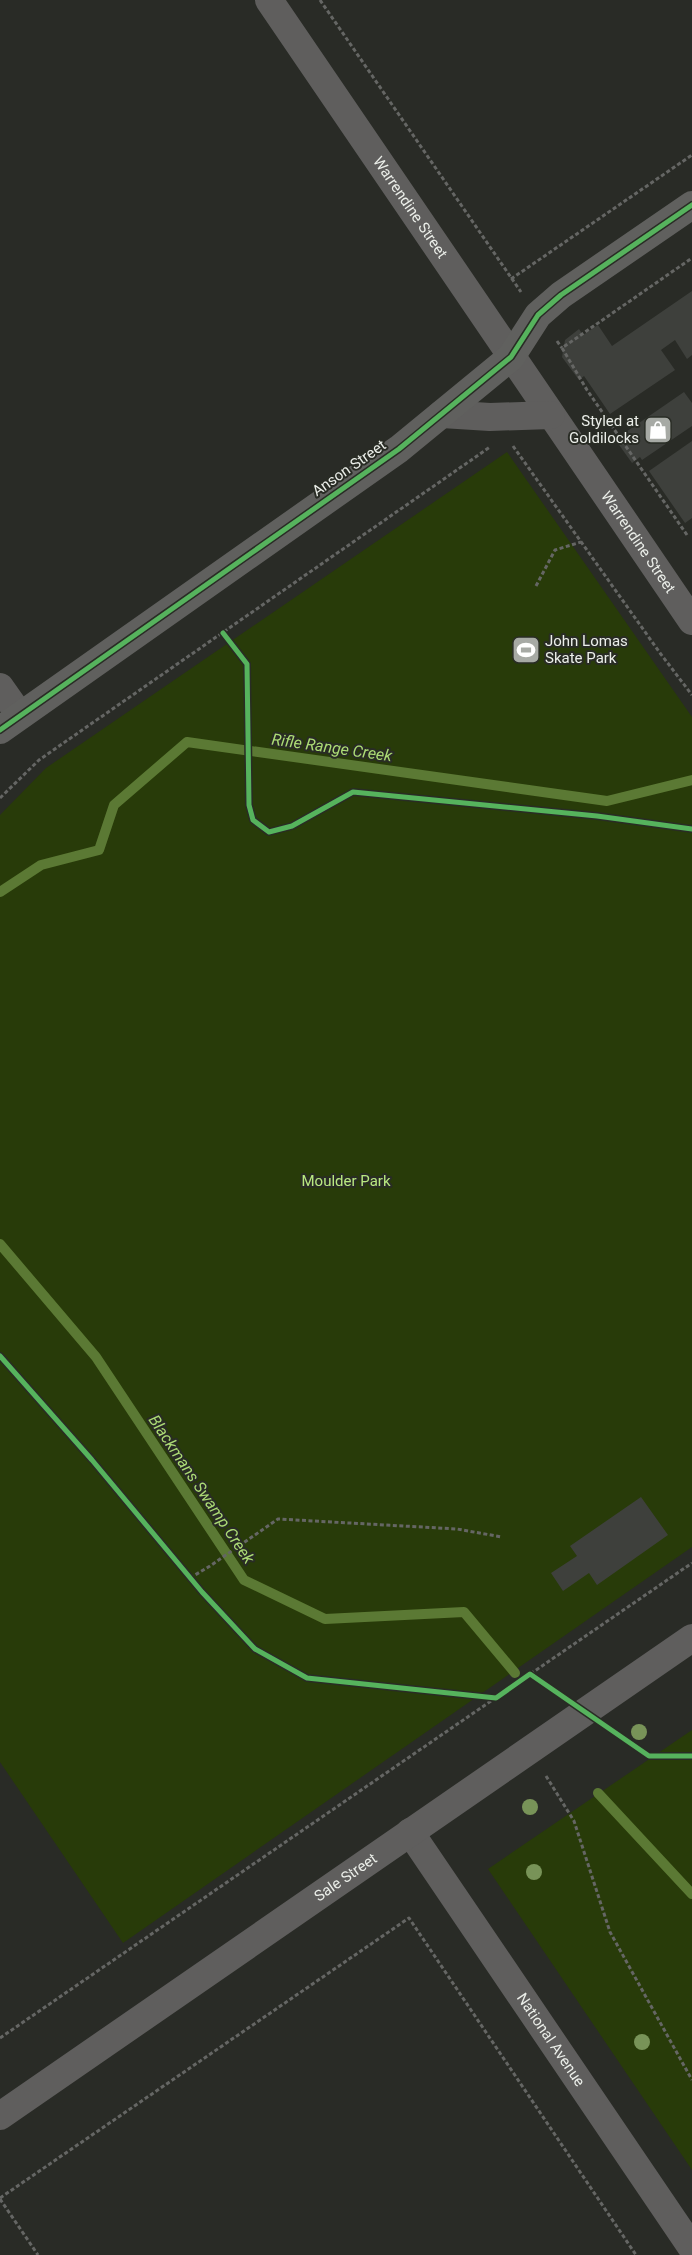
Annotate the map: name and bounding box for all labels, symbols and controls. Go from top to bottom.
street label: Warrendine Street [369,153,451,262]
place label: Styled at Goldilocks [569,412,639,447]
shop icon: Styled at Goldilocks [643,415,673,445]
street label: Anson Street [309,436,389,500]
street label: Warrendine Street [597,488,679,597]
place label: John Lomas Skate Park [545,632,628,667]
sports icon: John Lomas Skate Park [511,635,541,665]
water label: Rifle Range Creek [271,730,394,765]
park label: Moulder Park [301,1172,391,1190]
water label: Blackmans Swamp Creek [145,1411,259,1568]
street label: Sale Street [311,1849,380,1905]
street label: National Avenue [513,1990,589,2090]

